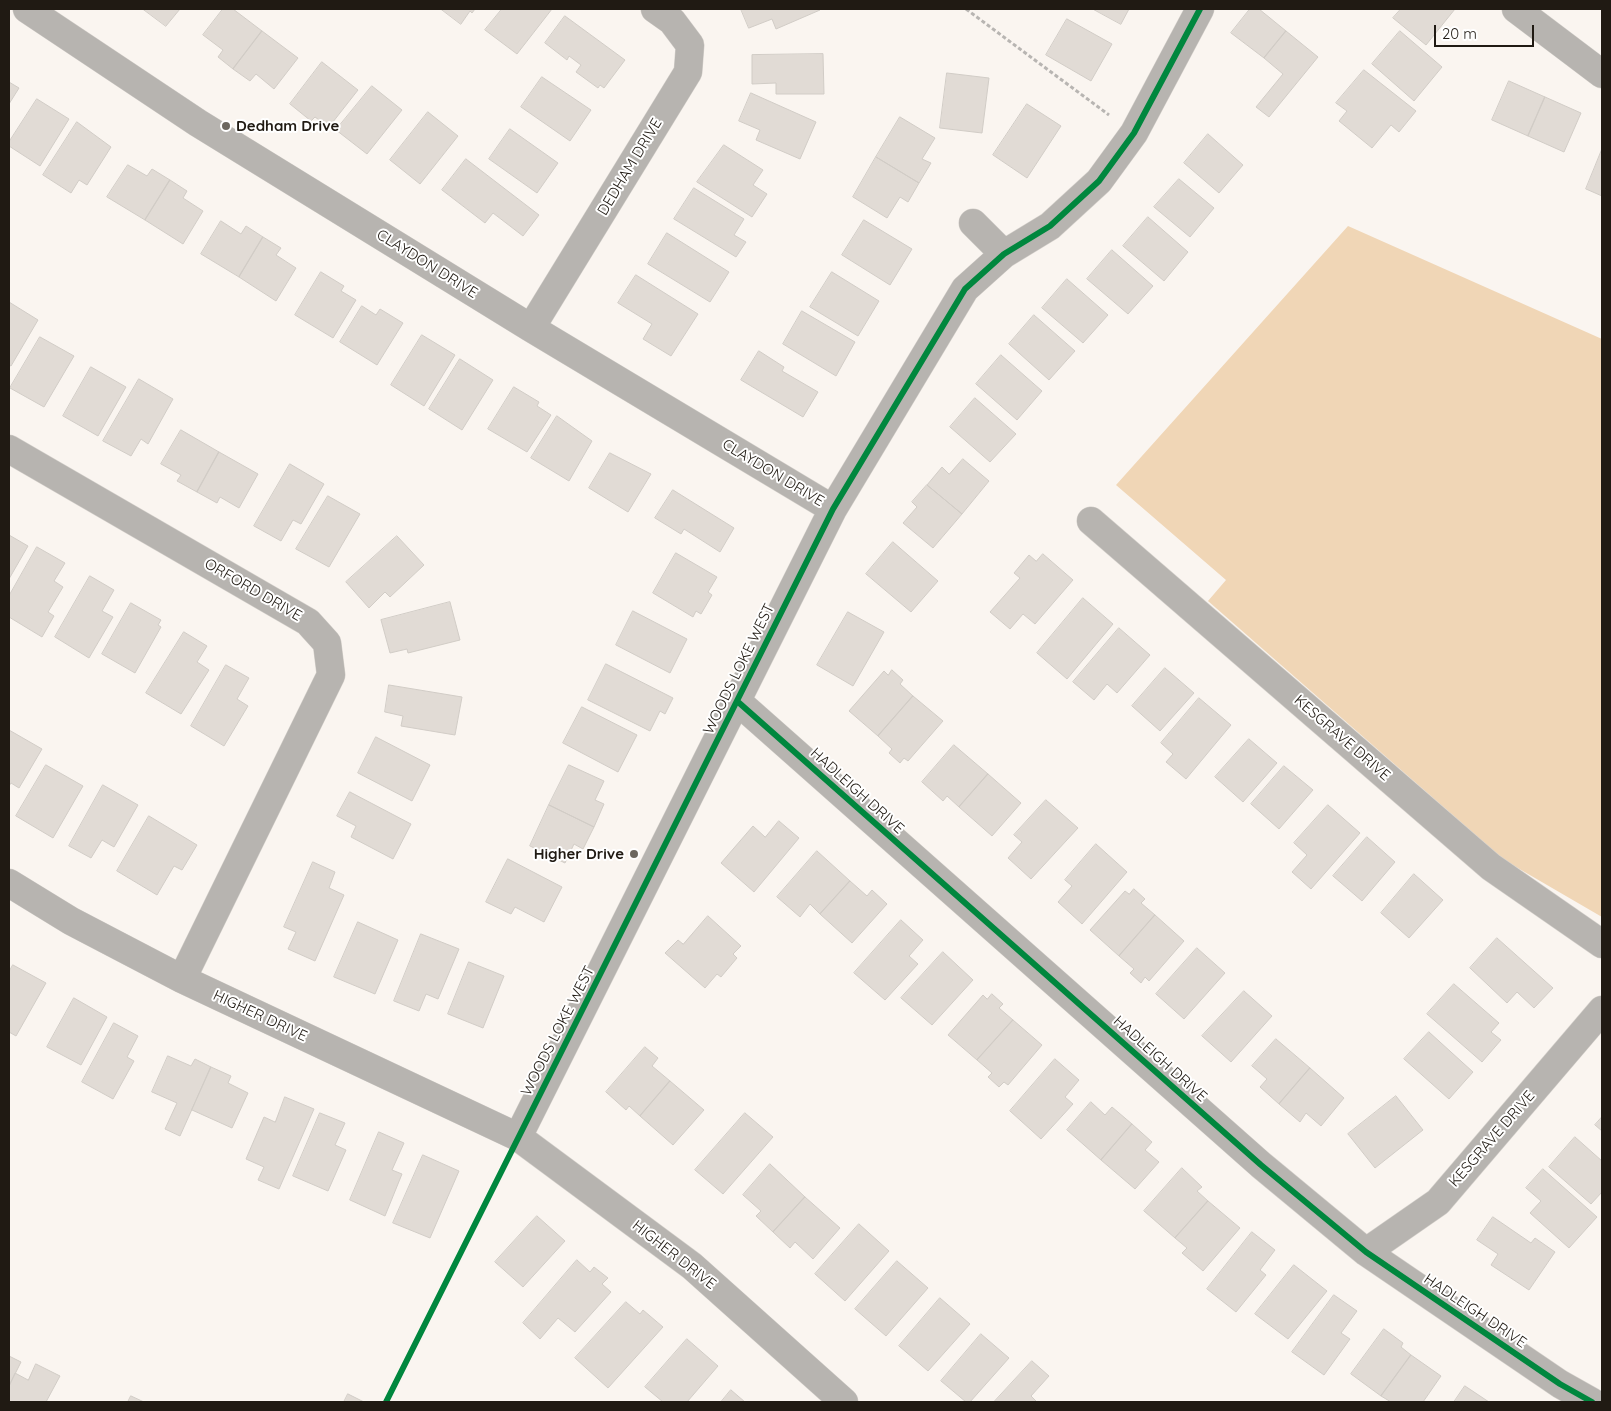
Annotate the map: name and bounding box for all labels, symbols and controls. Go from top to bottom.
scale bar [1436,15,1536,47]
text: 20 m [1442,24,1477,43]
street label: DEDHAM DRIVE [594,115,666,219]
place label: Dedham Drive [236,117,339,135]
marker: Dedham Drive [220,120,232,132]
street label: CLAYDON DRIVE [373,226,481,302]
street label: CLAYDON DRIVE [719,436,827,510]
street label: ORFORD DRIVE [201,555,305,625]
street label: WOODS LOKE WEST [700,601,778,737]
street label: KESGRAVE DRIVE [1290,691,1394,785]
street label: HADLEIGH DRIVE [806,744,908,838]
place label: Higher Drive [534,845,624,863]
marker: Higher Drive [628,848,640,860]
street label: WOODS LOKE WEST [517,963,599,1099]
street label: HIGHER DRIVE [210,986,310,1046]
street label: HADLEIGH DRIVE [1109,1012,1211,1106]
street label: KESGRAVE DRIVE [1445,1087,1539,1191]
street label: HIGHER DRIVE [628,1217,720,1293]
street label: HADLEIGH DRIVE [1420,1270,1530,1352]

